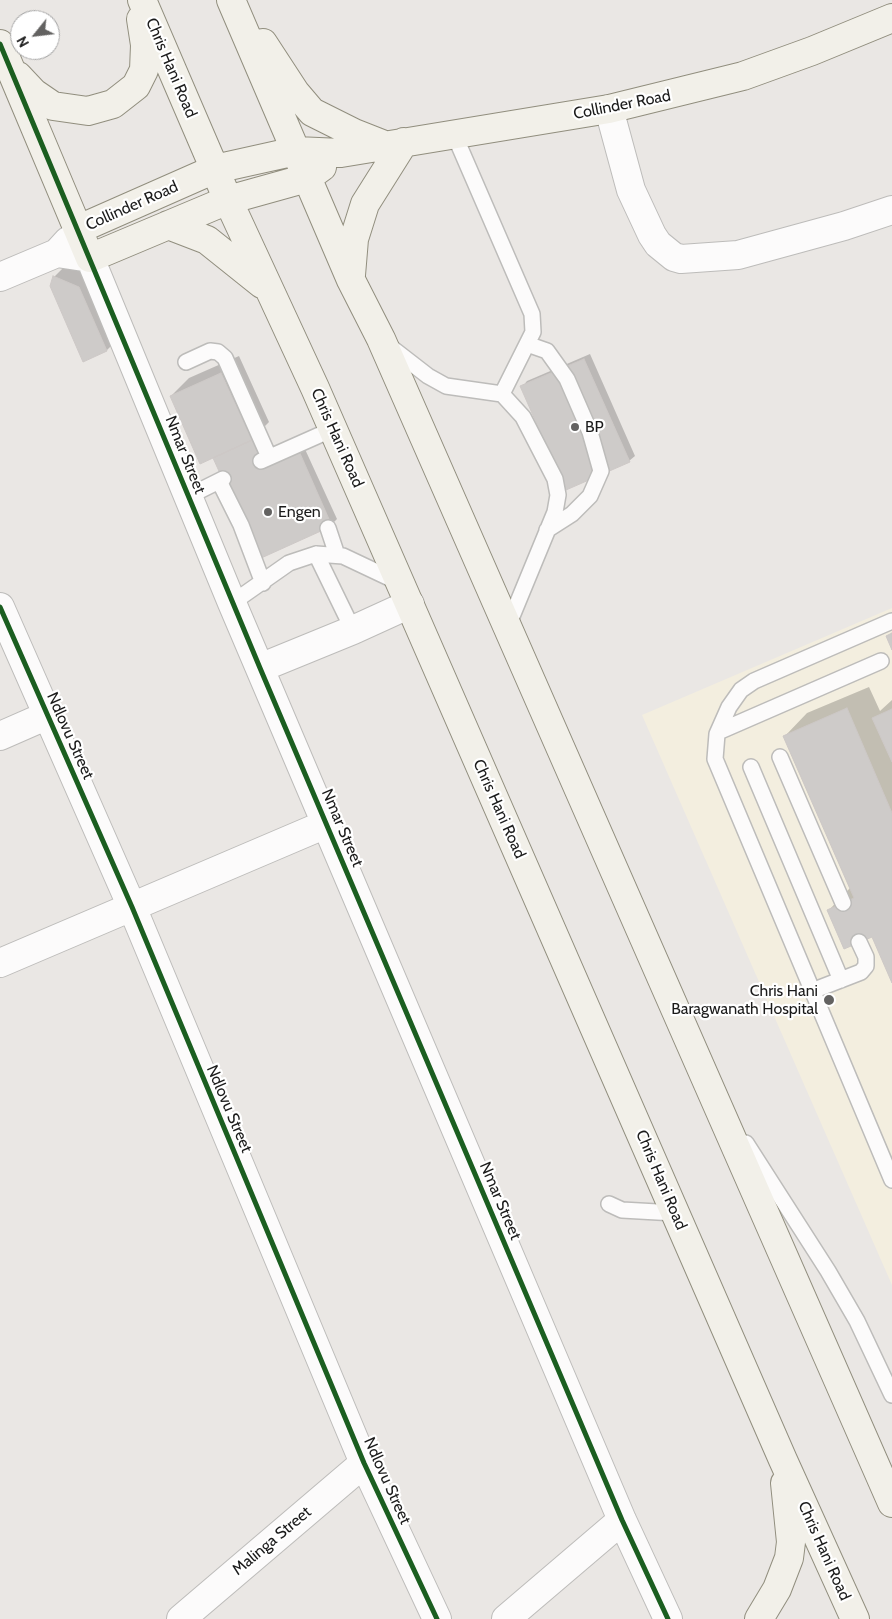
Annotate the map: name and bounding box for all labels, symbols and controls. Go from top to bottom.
north arrow [10,10,60,60]
street label: Chris Hani Road [141,15,201,121]
text: N [12,33,33,50]
street label: Collinder Road [572,86,672,124]
street label: Collinder Road [83,177,181,235]
street label: Chris Hani Road [307,385,367,491]
street label: Nmar Street [161,413,209,497]
place label: BP [585,417,604,437]
marker: BP [569,421,581,433]
place label: Engen [278,502,321,522]
marker: Engen [262,506,274,518]
street label: Ndlovu Street [42,690,98,782]
street label: Chris Hani Road [469,756,529,862]
street label: Nmar Street [317,786,367,870]
place label: Chris Hani Baragwanath Hospital [671,981,818,1019]
marker: Chris Hani Baragwanath Hospital [822,993,836,1007]
street label: Ndlovu Street [202,1062,256,1156]
street label: Chris Hani Road [631,1127,691,1233]
street label: Nmar Street [475,1159,525,1243]
street label: Ndlovu Street [359,1435,415,1527]
street label: Chris Hani Road [794,1498,854,1604]
street label: Malinga Street [229,1502,315,1580]

